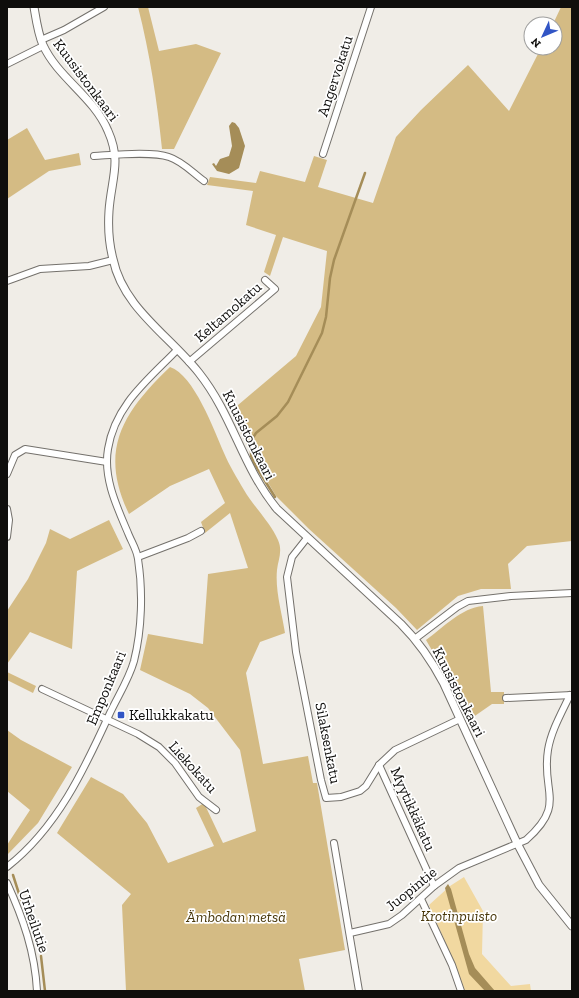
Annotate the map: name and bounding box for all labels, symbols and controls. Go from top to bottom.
north arrow [523,16,563,56]
street label: Angervokatu [313,33,357,119]
street label: Kuusistonkaari [49,35,123,125]
text: N [528,35,544,50]
street label: Keltamokatu [191,278,266,346]
street label: Kuusistonkaari [219,387,279,483]
street label: Kuusistonkaari [429,644,489,740]
street label: Emponkaari [82,648,130,728]
street label: Silaksenkatu [311,701,345,786]
place label: Kellukkakatu [129,706,214,724]
marker: Kellukkakatu [116,710,126,720]
street label: Liekokatu [165,737,221,797]
street label: Myytikkäkatu [387,764,440,854]
street label: Juopintie [382,863,440,915]
street label: Urheilutie [15,887,53,955]
park label: Krotinpuisto [421,907,497,925]
park label: Ämbodan metsä [185,908,286,926]

